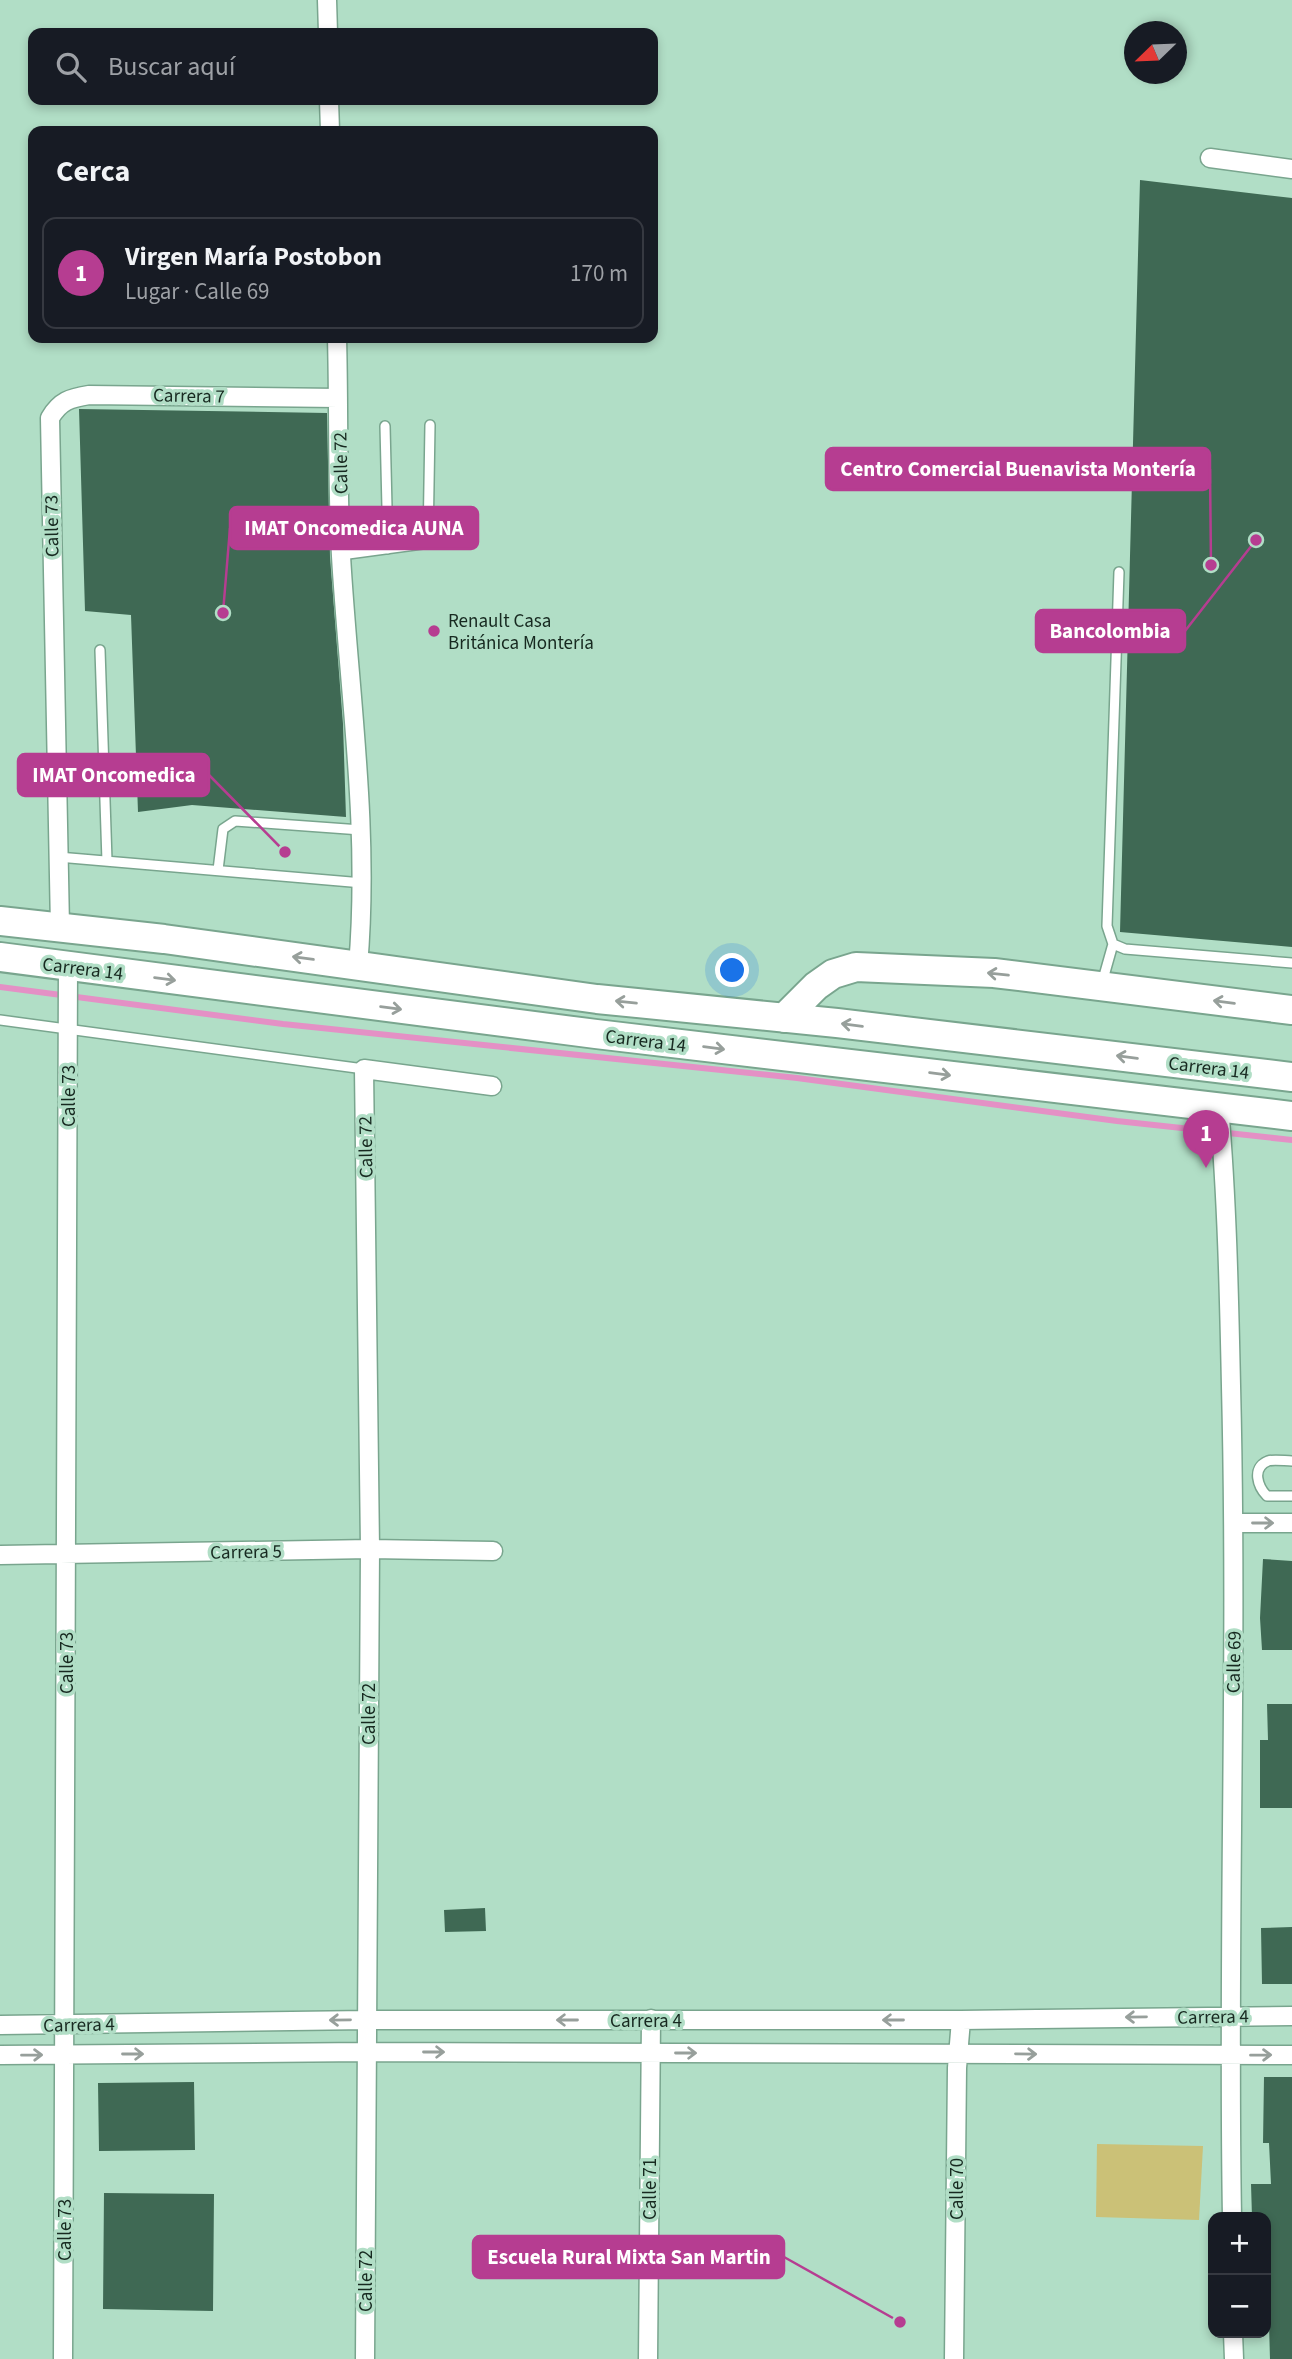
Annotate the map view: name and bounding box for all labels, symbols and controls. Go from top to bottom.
north arrow [1124,21,1187,84]
search box [28,28,658,105]
icon: search [52,48,90,86]
text: Buscar aquí [108,48,235,85]
text: Cerca [56,150,130,193]
text: Virgen María Postobon [125,238,382,275]
text: 1 [75,257,87,290]
text: 170 m [570,257,628,290]
text: Lugar · Calle 69 [125,275,270,308]
street label: Carrera 7 [153,382,225,411]
street label: Calle 72 [327,432,356,494]
callout: Centro Comercial Buenavista Montería [826,448,1210,490]
text: Centro Comercial Buenavista Montería [840,454,1196,484]
street label: Calle 73 [38,495,67,557]
callout: IMAT Oncomedica AUNA [230,507,478,549]
text: IMAT Oncomedica AUNA [244,513,465,543]
place label: Renault Casa Británica Montería [448,608,594,657]
callout: Bancolombia [1036,610,1185,652]
text: Bancolombia [1049,616,1171,646]
marker: Renault Casa Británica Montería [426,623,442,639]
callout: IMAT Oncomedica [18,754,209,796]
text: IMAT Oncomedica [32,760,196,790]
street label: Carrera 14 [41,951,125,988]
one-way arrow [293,951,315,964]
your location [715,953,749,987]
one-way arrow [988,967,1010,980]
one-way arrow [153,972,176,985]
one-way arrow [615,995,638,1008]
one-way arrow [1213,995,1236,1008]
one-way arrow [379,1001,401,1014]
one-way arrow [841,1018,864,1031]
street label: Carrera 14 [604,1023,688,1060]
one-way arrow [702,1041,724,1054]
street label: Carrera 14 [1167,1050,1251,1087]
one-way arrow [1116,1051,1139,1064]
street label: Calle 73 [56,1065,83,1127]
one-way arrow [928,1068,950,1081]
pin: 1 [1183,1110,1229,1168]
street label: Calle 72 [352,1116,381,1178]
one-way arrow [1251,1516,1274,1530]
street label: Carrera 5 [210,1538,282,1567]
street label: Calle 69 [1220,1631,1249,1693]
street label: Calle 73 [54,1632,81,1694]
street label: Calle 72 [356,1683,383,1745]
street label: Carrera 4 [1177,2003,1249,2032]
street label: Carrera 4 [610,2008,682,2035]
one-way arrow [1125,2010,1148,2024]
street label: Carrera 4 [43,2011,115,2040]
one-way arrow [556,2013,579,2026]
one-way arrow [882,2013,905,2027]
one-way arrow [329,2014,352,2027]
one-way arrow [422,2045,445,2059]
one-way arrow [674,2046,697,2060]
one-way arrow [121,2047,144,2061]
one-way arrow [1014,2047,1037,2061]
one-way arrow [20,2048,43,2062]
one-way arrow [1249,2049,1272,2062]
street label: Calle 71 [637,2158,664,2220]
street label: Calle 70 [944,2158,971,2220]
street label: Calle 73 [52,2199,79,2261]
map controls [1208,2212,1271,2338]
button: + [1208,2212,1271,2275]
callout: Escuela Rural Mixta San Martin [473,2236,784,2278]
text: Escuela Rural Mixta San Martin [487,2242,771,2272]
street label: Calle 72 [353,2250,380,2312]
button: − [1208,2275,1271,2338]

